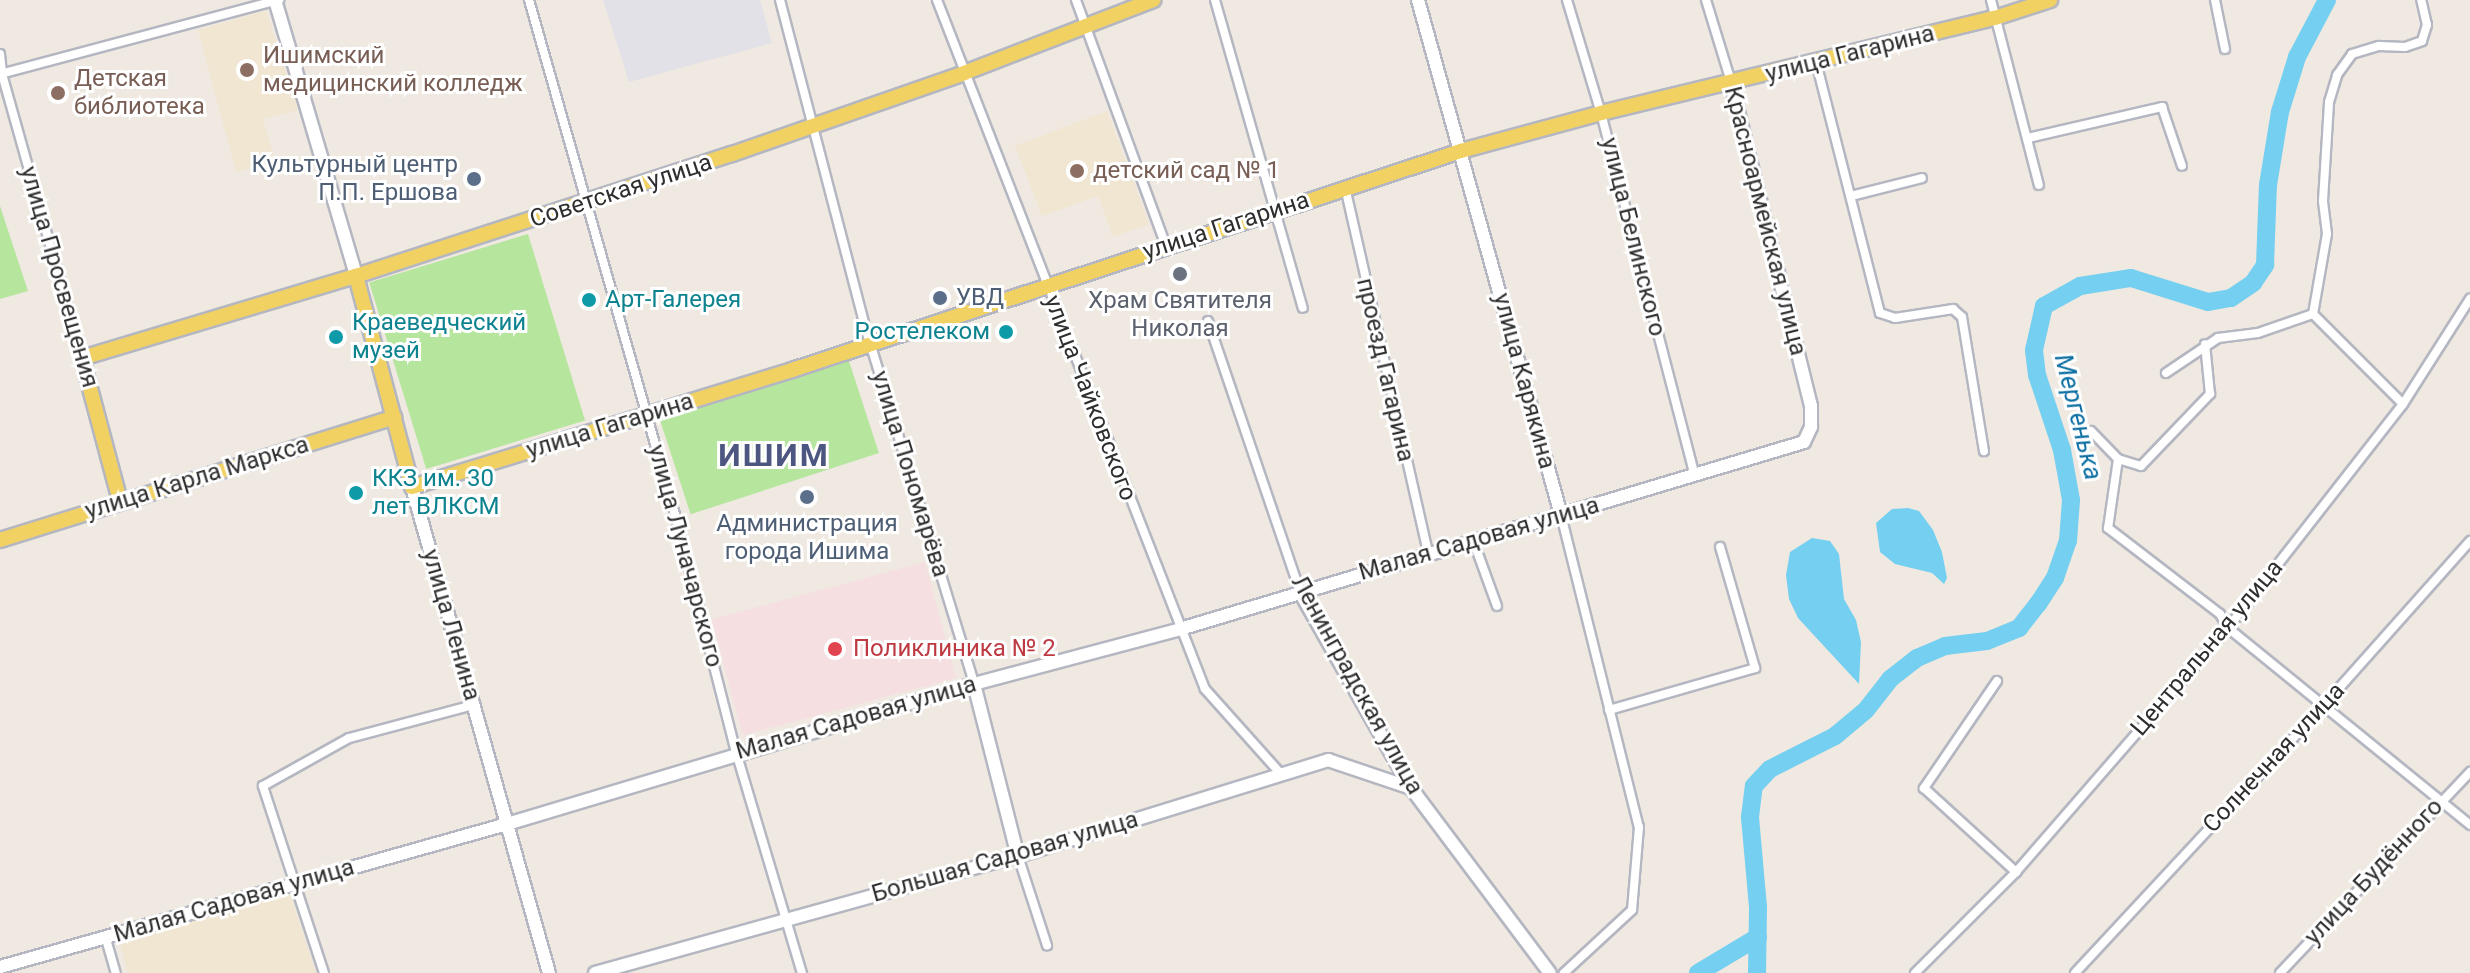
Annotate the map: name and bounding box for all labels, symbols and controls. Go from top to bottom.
street label: улица Гагарина [1763,19,1937,89]
place label: Ишимский медицинский колледж [263,42,523,98]
marker: Ишимский медицинский колледж [238,61,256,79]
place label: Детская библиотека [74,65,205,121]
street label: Красноармейская улица [1718,83,1812,359]
marker: Детская библиотека [49,84,67,102]
street label: улица Белинского [1594,135,1672,339]
street label: Советская улица [526,148,716,234]
place label: Культурный центр П.П. Ершова [251,151,458,207]
place label: детский сад № 1 [1093,157,1280,185]
marker: детский сад № 1 [1068,162,1086,180]
street label: улица Просвещения [14,163,104,391]
marker: Культурный центр П.П. Ершова [465,170,483,188]
street label: улица Гагарина [1139,186,1313,266]
marker: Храм Святителя Николая [1171,265,1189,283]
street label: проезд Гагарина [1350,275,1420,465]
place label: УВД [956,284,1004,312]
place label: Арт-Галерея [605,286,741,314]
place label: Храм Святителя Николая [1088,287,1272,343]
marker: УВД [931,289,949,307]
street label: улица Карякина [1487,290,1561,472]
marker: Арт-Галерея [580,291,598,309]
street label: улица Чайковского [1038,291,1142,505]
place label: Краеведческий музей [352,309,526,365]
place label: Ростелеком [855,318,990,346]
marker: Ростелеком [997,323,1015,341]
marker: Краеведческий музей [327,328,345,346]
water label: Мергенька [2047,351,2109,483]
street label: улица Пономарёва [865,367,955,581]
street label: улица Гагарина [523,387,697,465]
street label: улица Карла Маркса [82,430,312,526]
district label: ИШИМ [718,436,830,474]
street label: улица Луначарского [641,442,729,670]
place label: ККЗ им. 30 лет ВЛКСМ [372,465,500,521]
marker: ККЗ им. 30 лет ВЛКСМ [347,484,365,502]
marker: Администрация города Ишима [798,488,816,506]
street label: Малая Садовая улица [1356,491,1602,587]
place label: Администрация города Ишима [716,510,898,566]
street label: улица Ленина [416,546,486,704]
street label: Центральная улица [2125,554,2289,742]
street label: Ленинградская улица [1285,570,1429,800]
place label: Поликлиника № 2 [853,635,1056,663]
marker: Поликлиника № 2 [824,638,846,660]
street label: Малая Садовая улица [733,670,979,766]
street label: Солнечная улица [2197,677,2351,839]
street label: улица Будённого [2299,793,2449,951]
street label: Большая Садовая улица [868,805,1142,909]
street label: Малая Садовая улица [111,853,357,949]

